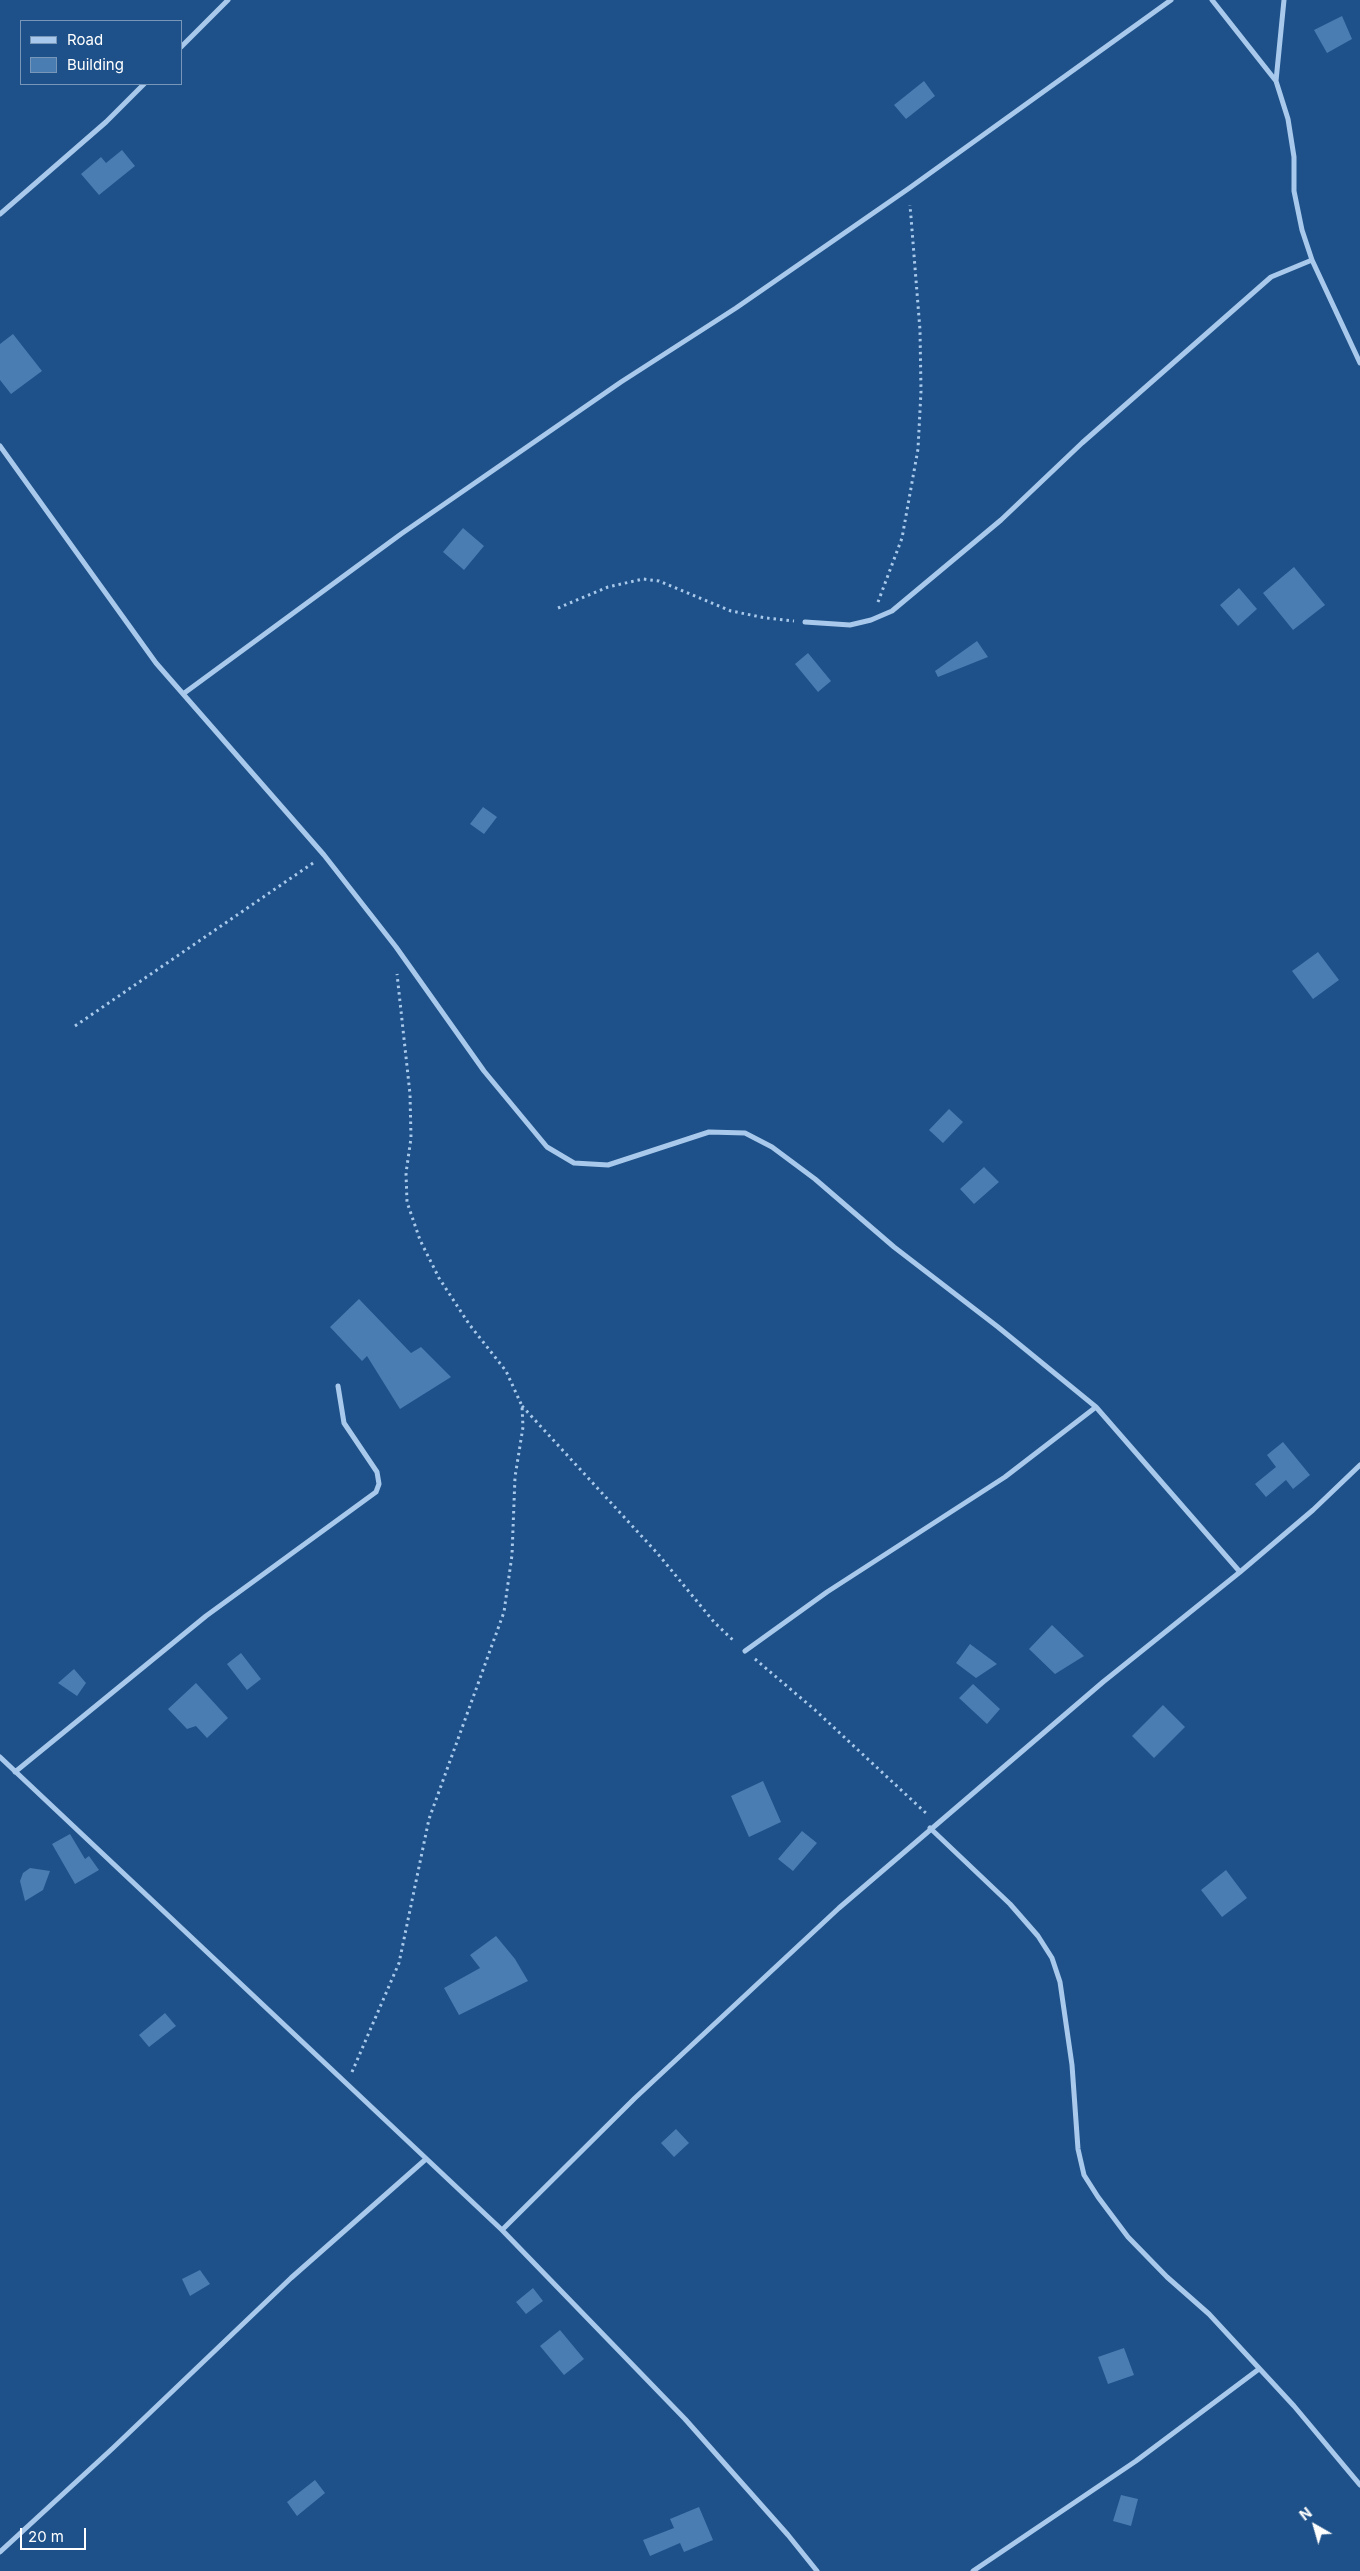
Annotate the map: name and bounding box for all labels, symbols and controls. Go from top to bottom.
legend [20,20,182,85]
text: Road [67,30,103,49]
text: Building [67,55,124,74]
north arrow [1290,2501,1340,2551]
text: N [1296,2504,1315,2524]
scale bar [22,2518,89,2550]
text: 20 m [28,2527,64,2546]

